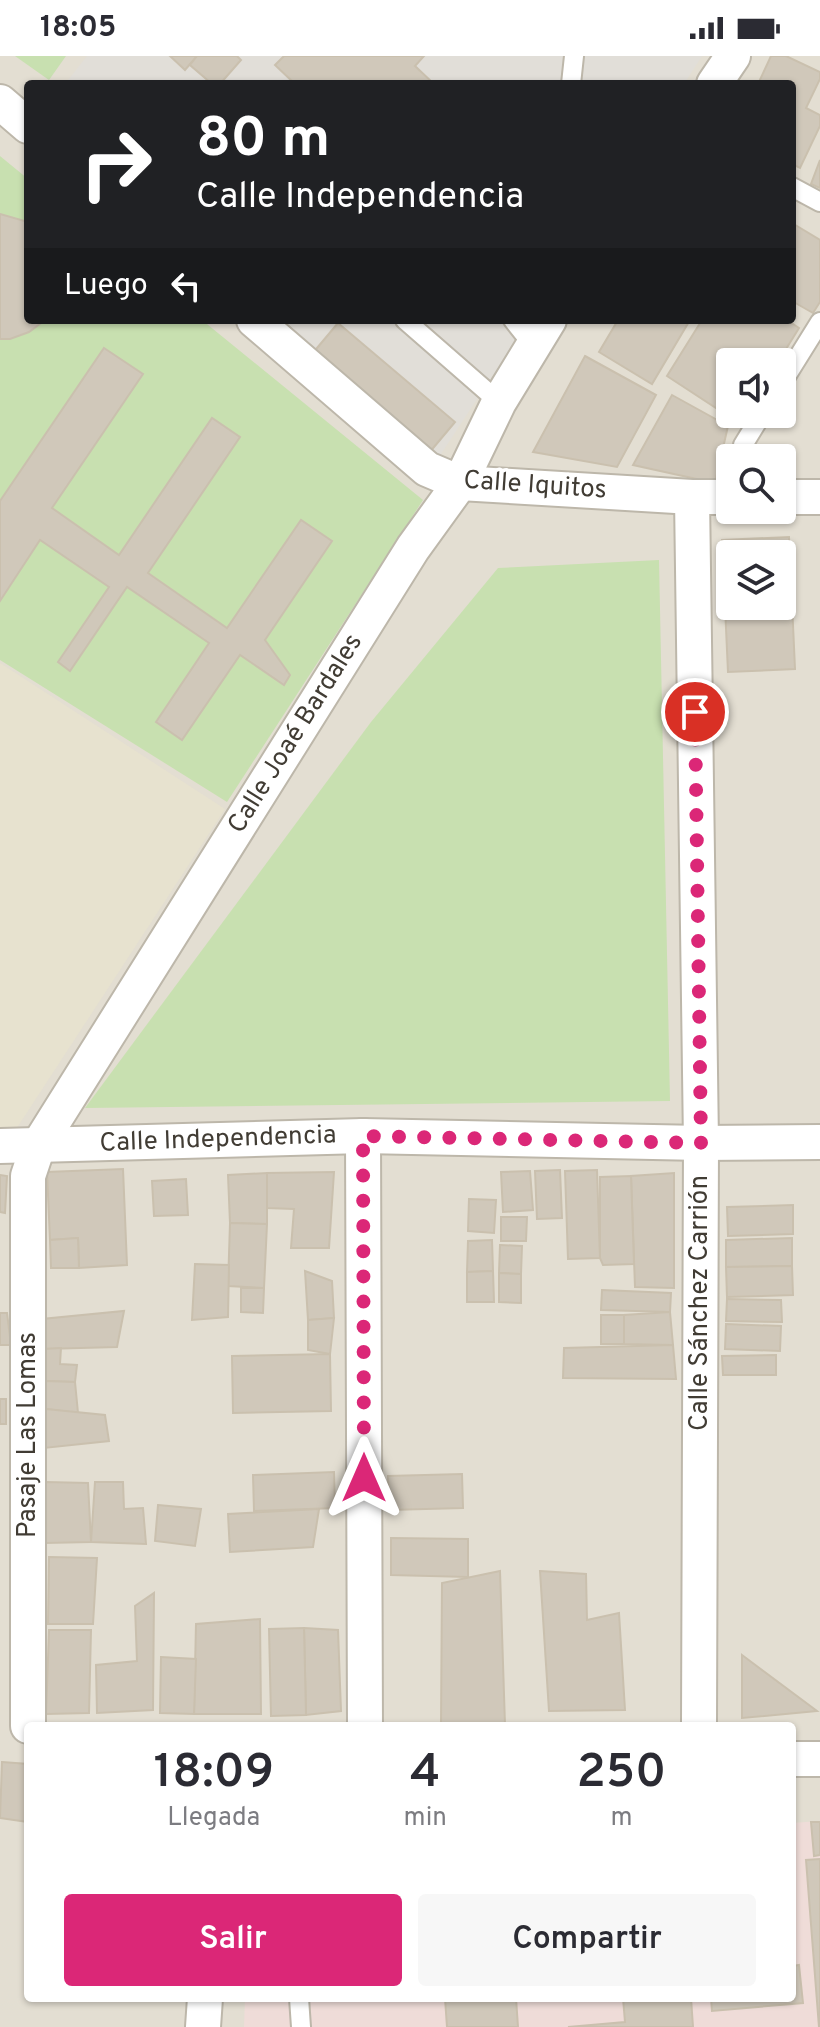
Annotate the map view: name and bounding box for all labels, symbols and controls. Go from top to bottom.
text: 18:05 [40,10,116,47]
text: 80 m [196,106,330,176]
icon: right [64,112,168,216]
text: Calle Independencia [196,175,524,221]
icon: left [164,264,208,308]
text: Luego [64,268,148,305]
map controls [716,348,796,620]
button: sound [716,348,796,428]
button: search [716,444,796,524]
street label: Calle Iquitos [462,465,608,507]
button: layers [716,540,796,620]
street label: Calle Joaé Bardales [221,628,371,840]
pin [661,678,729,746]
icon: arrive [673,690,717,734]
street label: Calle Independencia [99,1119,337,1161]
street label: Calle Sánchez Carrión [684,1175,717,1431]
street label: Pasaje Las Lomas [12,1332,45,1538]
position arrow [322,1436,406,1520]
text: 18:09 [154,1744,274,1804]
text: 4 [410,1744,441,1804]
text: 250 [576,1744,666,1804]
text: Llegada [167,1802,260,1835]
text: min [404,1802,447,1835]
text: m [610,1802,632,1835]
button: Salir [64,1894,402,1986]
button: Compartir [418,1894,756,1986]

